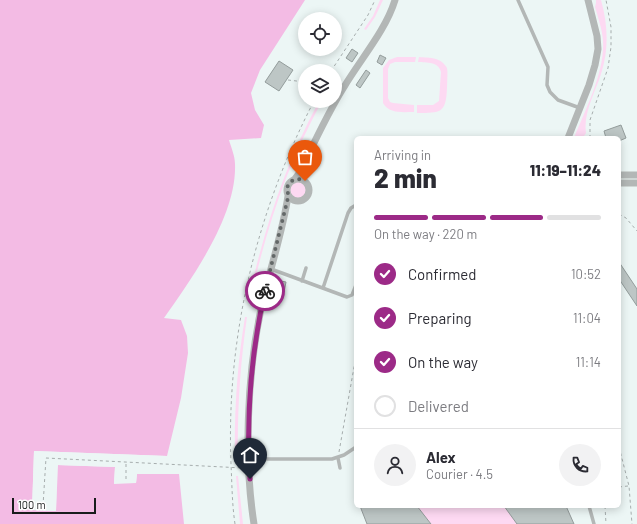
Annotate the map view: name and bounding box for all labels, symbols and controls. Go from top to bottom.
map controls [298,12,342,108]
button: locate [298,12,342,56]
button: layers [298,64,342,108]
pin [288,140,322,181]
icon: bag [294,146,316,168]
text: Arriving in [374,147,431,163]
text: 11:19–11:24 [530,161,601,179]
text: 2 min [374,162,437,193]
text: On the way · 220 m [374,226,477,242]
icon: check [374,263,396,285]
text: Confirmed [408,265,476,283]
text: 10:52 [571,266,601,282]
courier [245,271,285,311]
icon: bike [254,280,276,302]
icon: check [374,307,396,329]
text: Preparing [408,309,472,327]
text: 11:04 [573,310,601,326]
icon: check [374,351,396,373]
text: On the way [408,353,478,371]
text: 11:14 [576,354,601,370]
text: Delivered [408,397,469,415]
pin [233,438,267,479]
icon: home [239,444,261,466]
button: person [374,444,416,486]
button: phone [559,444,601,486]
text: Alex [426,448,456,466]
text: Courier · 4.5 [426,466,493,482]
scale bar [12,496,96,515]
text: 100 m [18,498,46,511]

